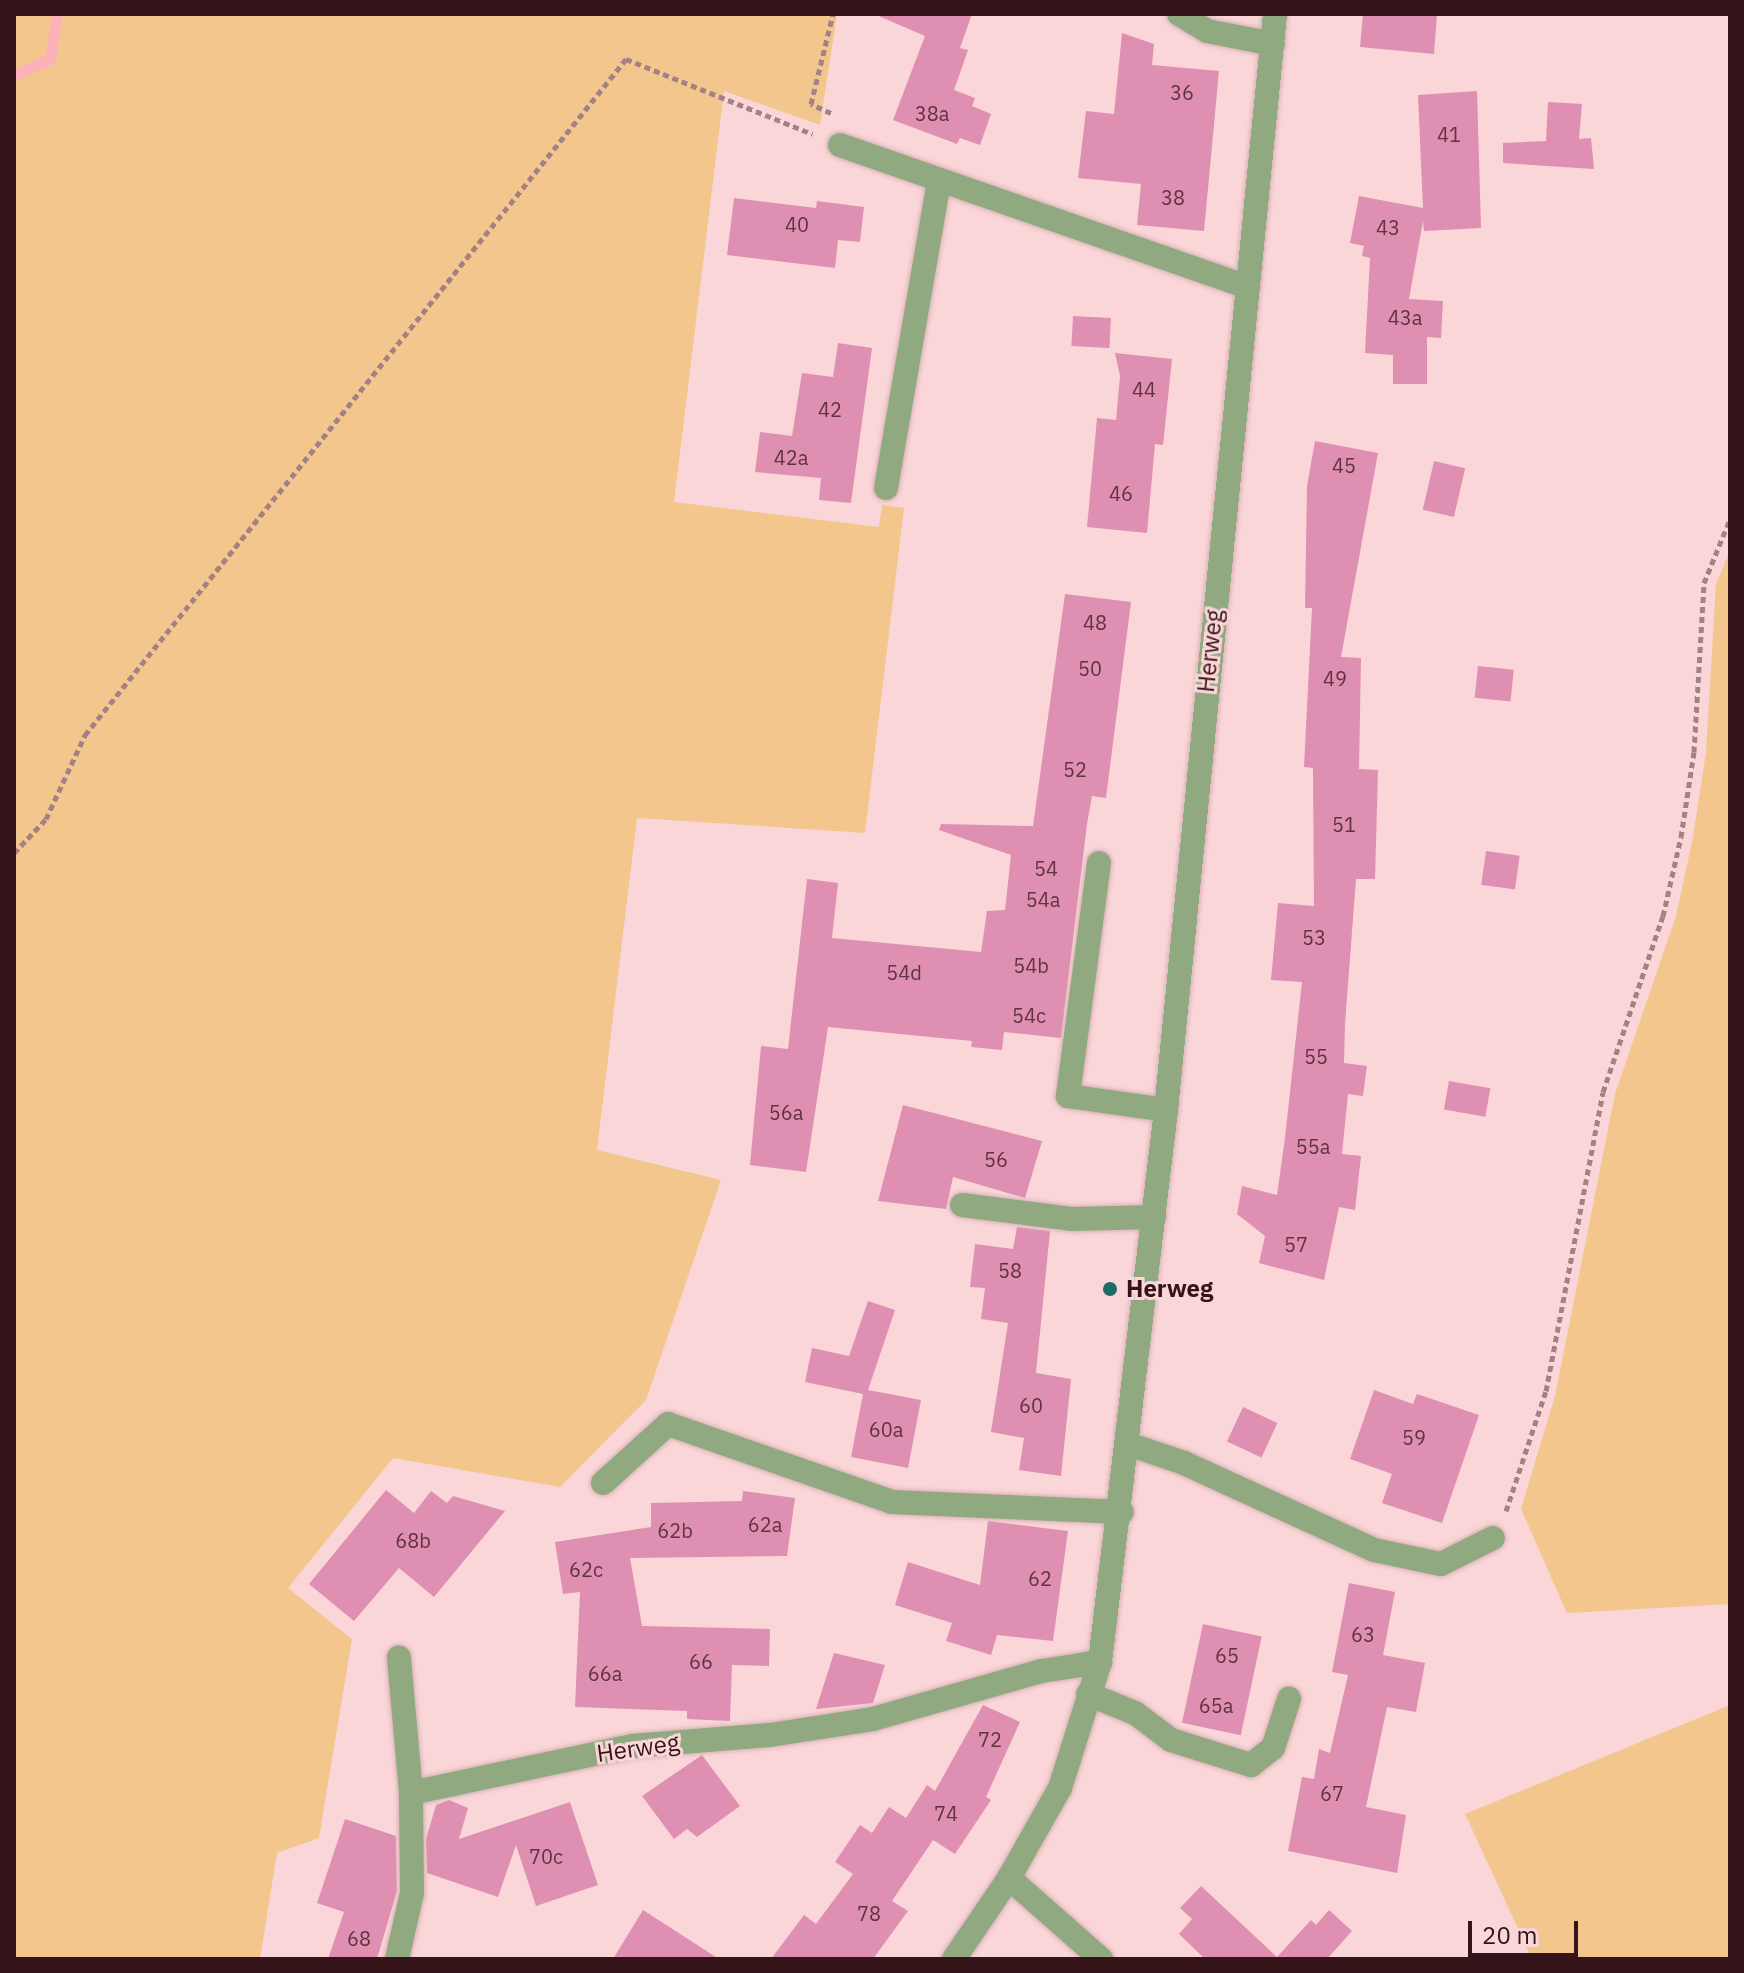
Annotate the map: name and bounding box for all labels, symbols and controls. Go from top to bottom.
house number: 36 [1170,80,1194,104]
house number: 38a [915,101,949,125]
house number: 41 [1437,122,1461,146]
house number: 38 [1161,185,1185,209]
house number: 40 [785,212,809,236]
house number: 43 [1376,215,1400,239]
house number: 43a [1388,305,1422,329]
house number: 44 [1132,377,1156,401]
house number: 42 [818,397,842,421]
house number: 42a [774,445,808,469]
house number: 45 [1332,453,1356,477]
house number: 46 [1109,481,1133,505]
street label: Herweg [1191,608,1229,694]
house number: 48 [1083,610,1107,634]
house number: 50 [1078,656,1102,680]
house number: 49 [1323,666,1347,690]
house number: 52 [1063,757,1087,781]
house number: 51 [1332,812,1356,836]
house number: 54 [1034,856,1058,880]
house number: 54a [1026,887,1060,911]
house number: 53 [1302,925,1326,949]
house number: 54b [1013,953,1049,977]
house number: 54d [886,960,922,984]
house number: 54c [1012,1003,1046,1027]
house number: 55 [1304,1044,1328,1068]
house number: 56a [769,1100,803,1124]
house number: 55a [1296,1134,1330,1158]
house number: 56 [984,1147,1008,1171]
house number: 57 [1284,1232,1308,1256]
house number: 58 [998,1258,1022,1282]
place label: Herweg [1126,1275,1213,1303]
marker: Herweg [1101,1280,1119,1298]
house number: 60 [1019,1393,1043,1417]
house number: 60a [869,1417,903,1441]
house number: 59 [1402,1425,1426,1449]
house number: 62a [748,1512,782,1536]
house number: 62b [657,1518,693,1542]
house number: 68b [395,1528,431,1552]
house number: 62c [569,1557,603,1581]
house number: 62 [1028,1566,1052,1590]
house number: 63 [1351,1622,1375,1646]
house number: 65 [1215,1643,1239,1667]
house number: 66 [689,1649,713,1673]
house number: 66a [588,1661,622,1685]
house number: 65a [1199,1693,1233,1717]
house number: 72 [978,1727,1002,1751]
street label: Herweg [595,1728,681,1768]
house number: 67 [1320,1781,1344,1805]
house number: 74 [934,1801,958,1825]
house number: 70c [529,1844,563,1868]
house number: 78 [857,1901,881,1925]
scale bar [1472,1905,1582,1955]
text: 20 m [1482,1919,1537,1951]
house number: 68 [347,1926,371,1950]

